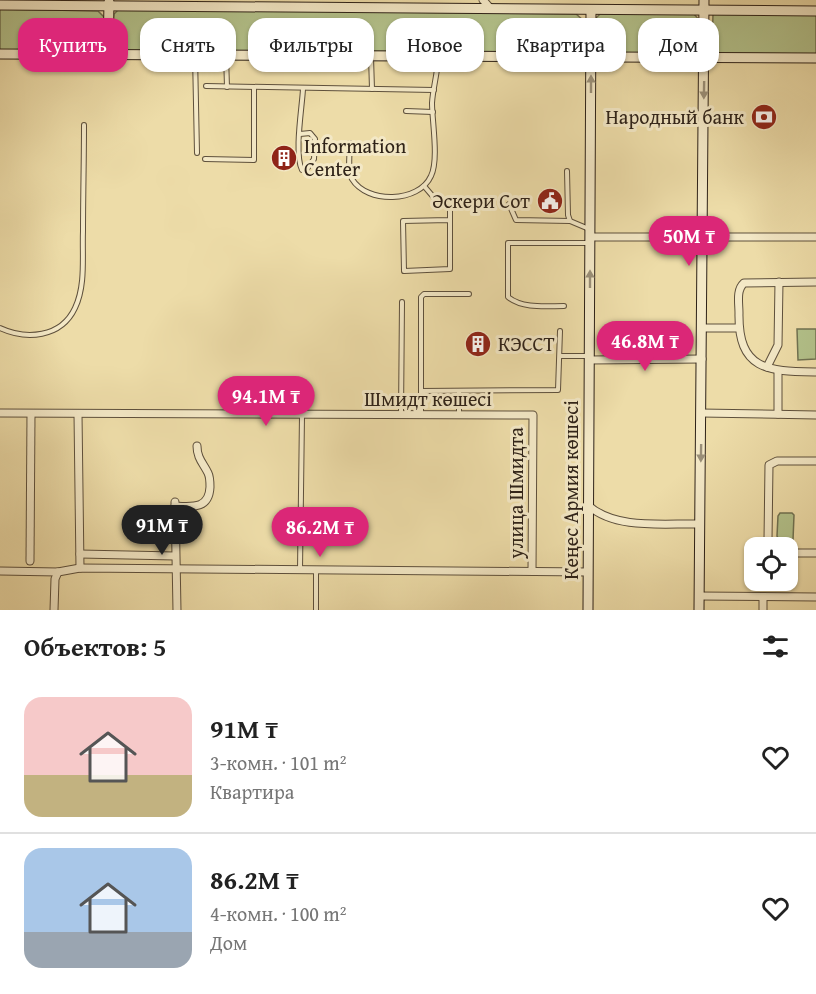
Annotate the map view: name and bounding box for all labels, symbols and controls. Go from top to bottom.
chip: Купить [18,18,128,72]
chip: Снять [140,18,236,72]
chip: Фильтры [248,18,374,72]
chip: Новое [386,18,484,72]
chip: Квартира [496,18,626,72]
chip: Дом [638,18,719,72]
one-way arrow [586,74,595,93]
one-way arrow [699,80,709,99]
place label: Народный банк [606,102,745,131]
bank icon: Народный банк [749,102,779,132]
place label: Information Center [304,131,406,183]
building icon: Information Center [269,143,299,173]
place label: Әскери Сот [432,186,530,215]
public building icon: Әскери Сот [535,186,565,216]
pin: 50M ₸ [647,216,731,267]
text: 50M ₸ [663,221,715,250]
one-way arrow [585,269,595,288]
pin: 46.8M ₸ [590,321,700,372]
text: 46.8M ₸ [611,326,679,355]
building icon: КЭССТ [463,329,493,359]
place label: КЭССТ [498,329,555,358]
pin: 94.1M ₸ [211,376,321,427]
text: 94.1M ₸ [232,381,300,410]
street label: Шмидт көшесі [364,384,492,413]
street label: Кеңес Армия көшесі [556,400,585,580]
street label: улица Шмидта [501,427,530,560]
one-way arrow [696,443,706,462]
pin: 91M ₸ [120,505,204,556]
pin: 86.2M ₸ [265,507,375,558]
text: 91M ₸ [136,510,188,539]
text: 86.2M ₸ [286,512,354,541]
map controls [744,537,798,591]
button: locate [744,537,798,591]
text: Объектов: 5 [24,627,167,666]
icon: filters [759,630,792,663]
text: 91M ₸ [210,709,279,748]
icon: home [72,721,144,793]
icon: heart [759,741,792,774]
text: 3-комн. · 101 m² [210,748,346,777]
text: Квартира [210,777,294,806]
text: 86.2M ₸ [210,860,299,899]
icon: home [72,872,144,944]
icon: heart [759,892,792,925]
text: 4-комн. · 100 m² [210,899,346,928]
text: Дом [210,928,247,957]

